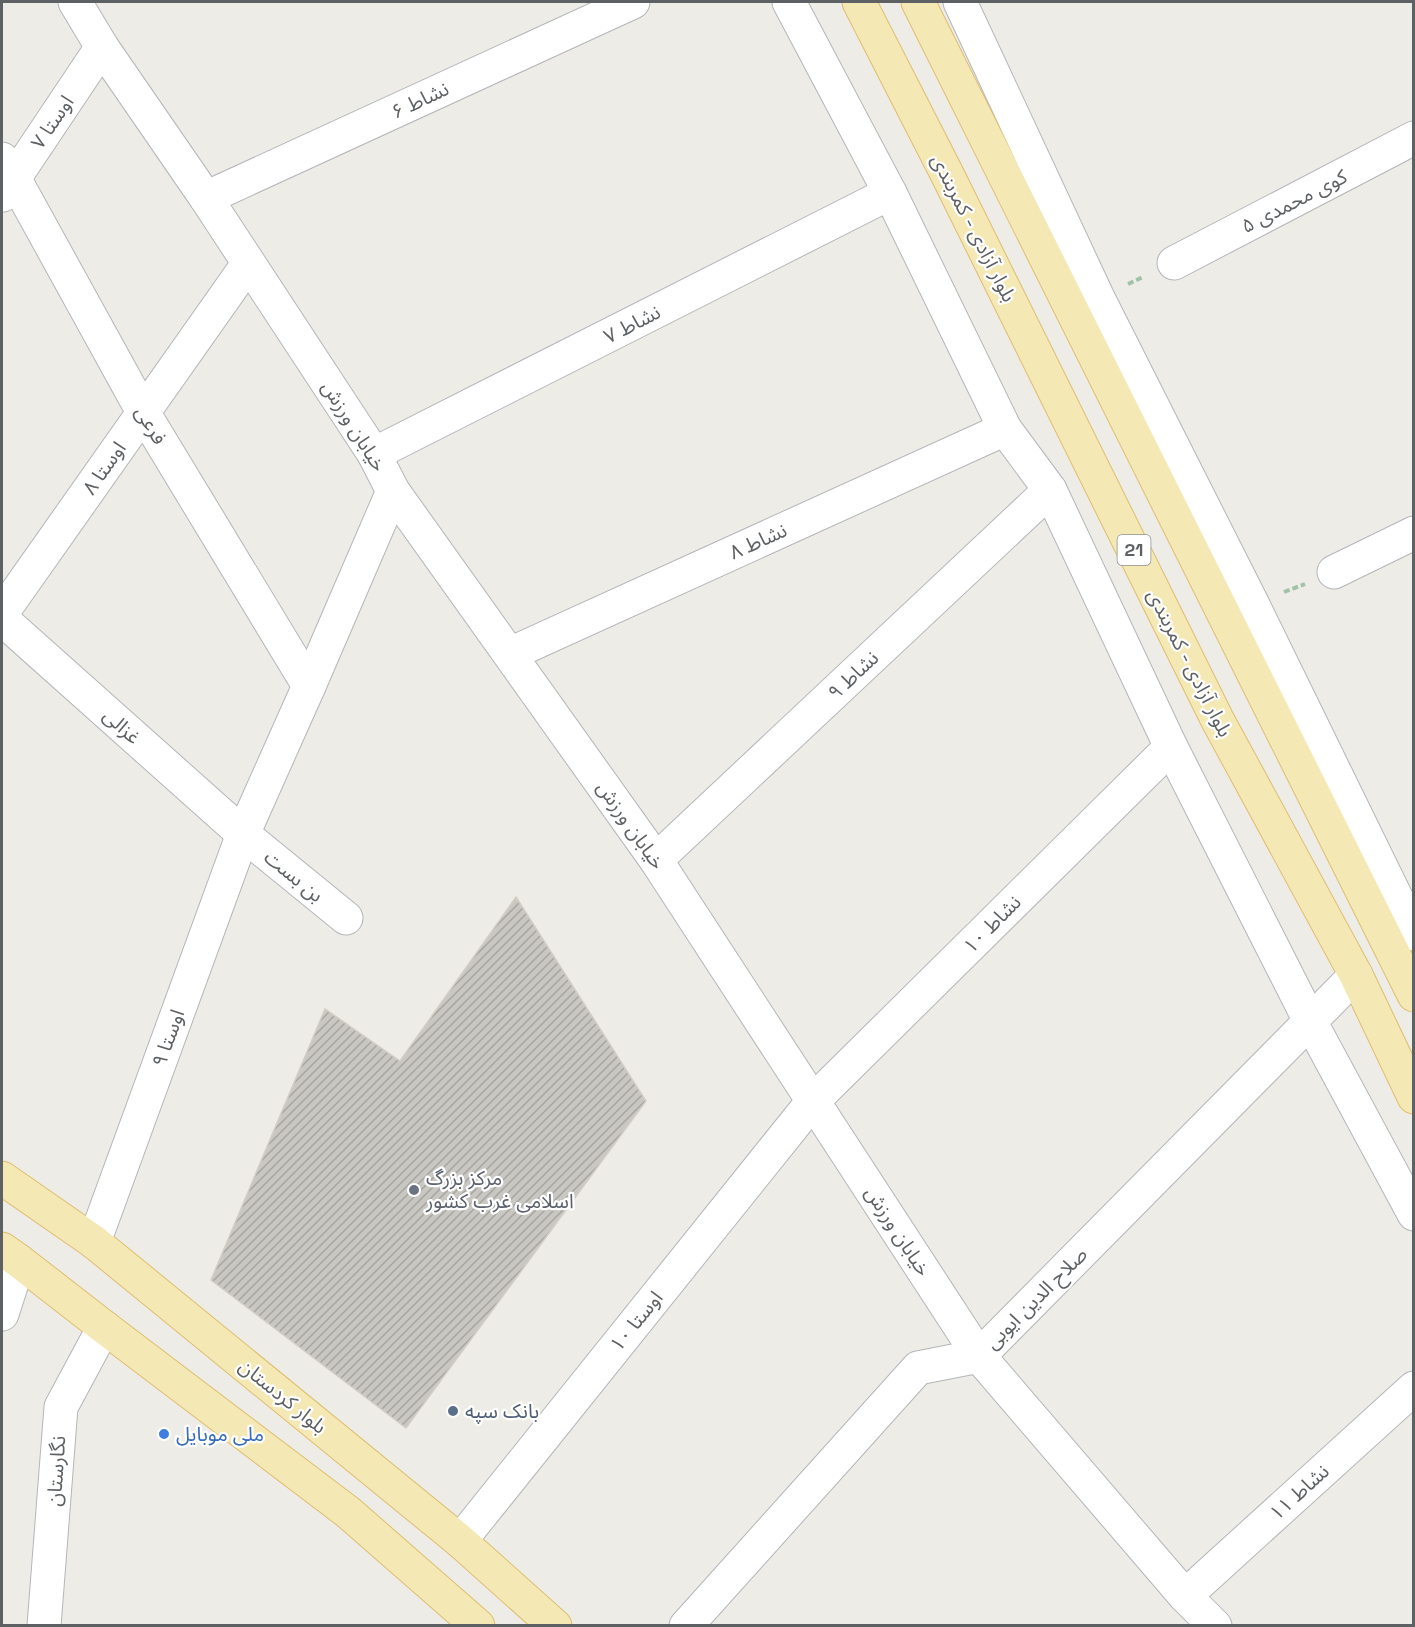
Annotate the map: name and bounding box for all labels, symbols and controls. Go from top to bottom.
street label: نشاط ۶ [387,75,453,125]
street label: اوستا ۷ [25,90,79,154]
street label: بلوار آزادی - کمربندی [926,150,1022,306]
street label: کوی محمدی ۵ [1237,163,1352,239]
street label: نشاط ۷ [599,299,665,349]
street label: خیابان ورزش [316,376,392,476]
street label: فرعی [129,401,173,449]
street label: اوستا ۸ [76,436,132,500]
street label: نشاط ۸ [725,517,791,565]
road number: 21 [1118,535,1150,565]
street label: بلوار آزادی - کمربندی [1142,585,1238,741]
street label: نشاط ۹ [822,645,884,705]
street label: غزالی [98,702,146,750]
street label: خیابان ورزش [591,776,671,874]
street label: بن بست [259,844,329,908]
street label: نشاط ۱۰ [957,889,1027,959]
street label: اوستا ۹ [146,1006,190,1070]
place label: مرکز بزرگ اسلامی غرب کشور [425,1165,574,1214]
street label: خیابان ورزش [859,1181,937,1281]
marker: مرکز بزرگ اسلامی غرب کشور [407,1183,421,1197]
street label: صلاح الدین ایوبی [979,1241,1094,1356]
street label: اوستا ۱۰ [604,1285,668,1357]
street label: بلوار کردستان [234,1353,332,1439]
place label: بانک سپه [465,1398,539,1424]
marker: بانک سپه [446,1404,460,1418]
place label: ملی موبایل [176,1421,264,1447]
marker: ملی موبایل [157,1427,171,1441]
street label: نگارستان [41,1435,71,1507]
street label: نشاط ۱۱ [1264,1458,1334,1526]

